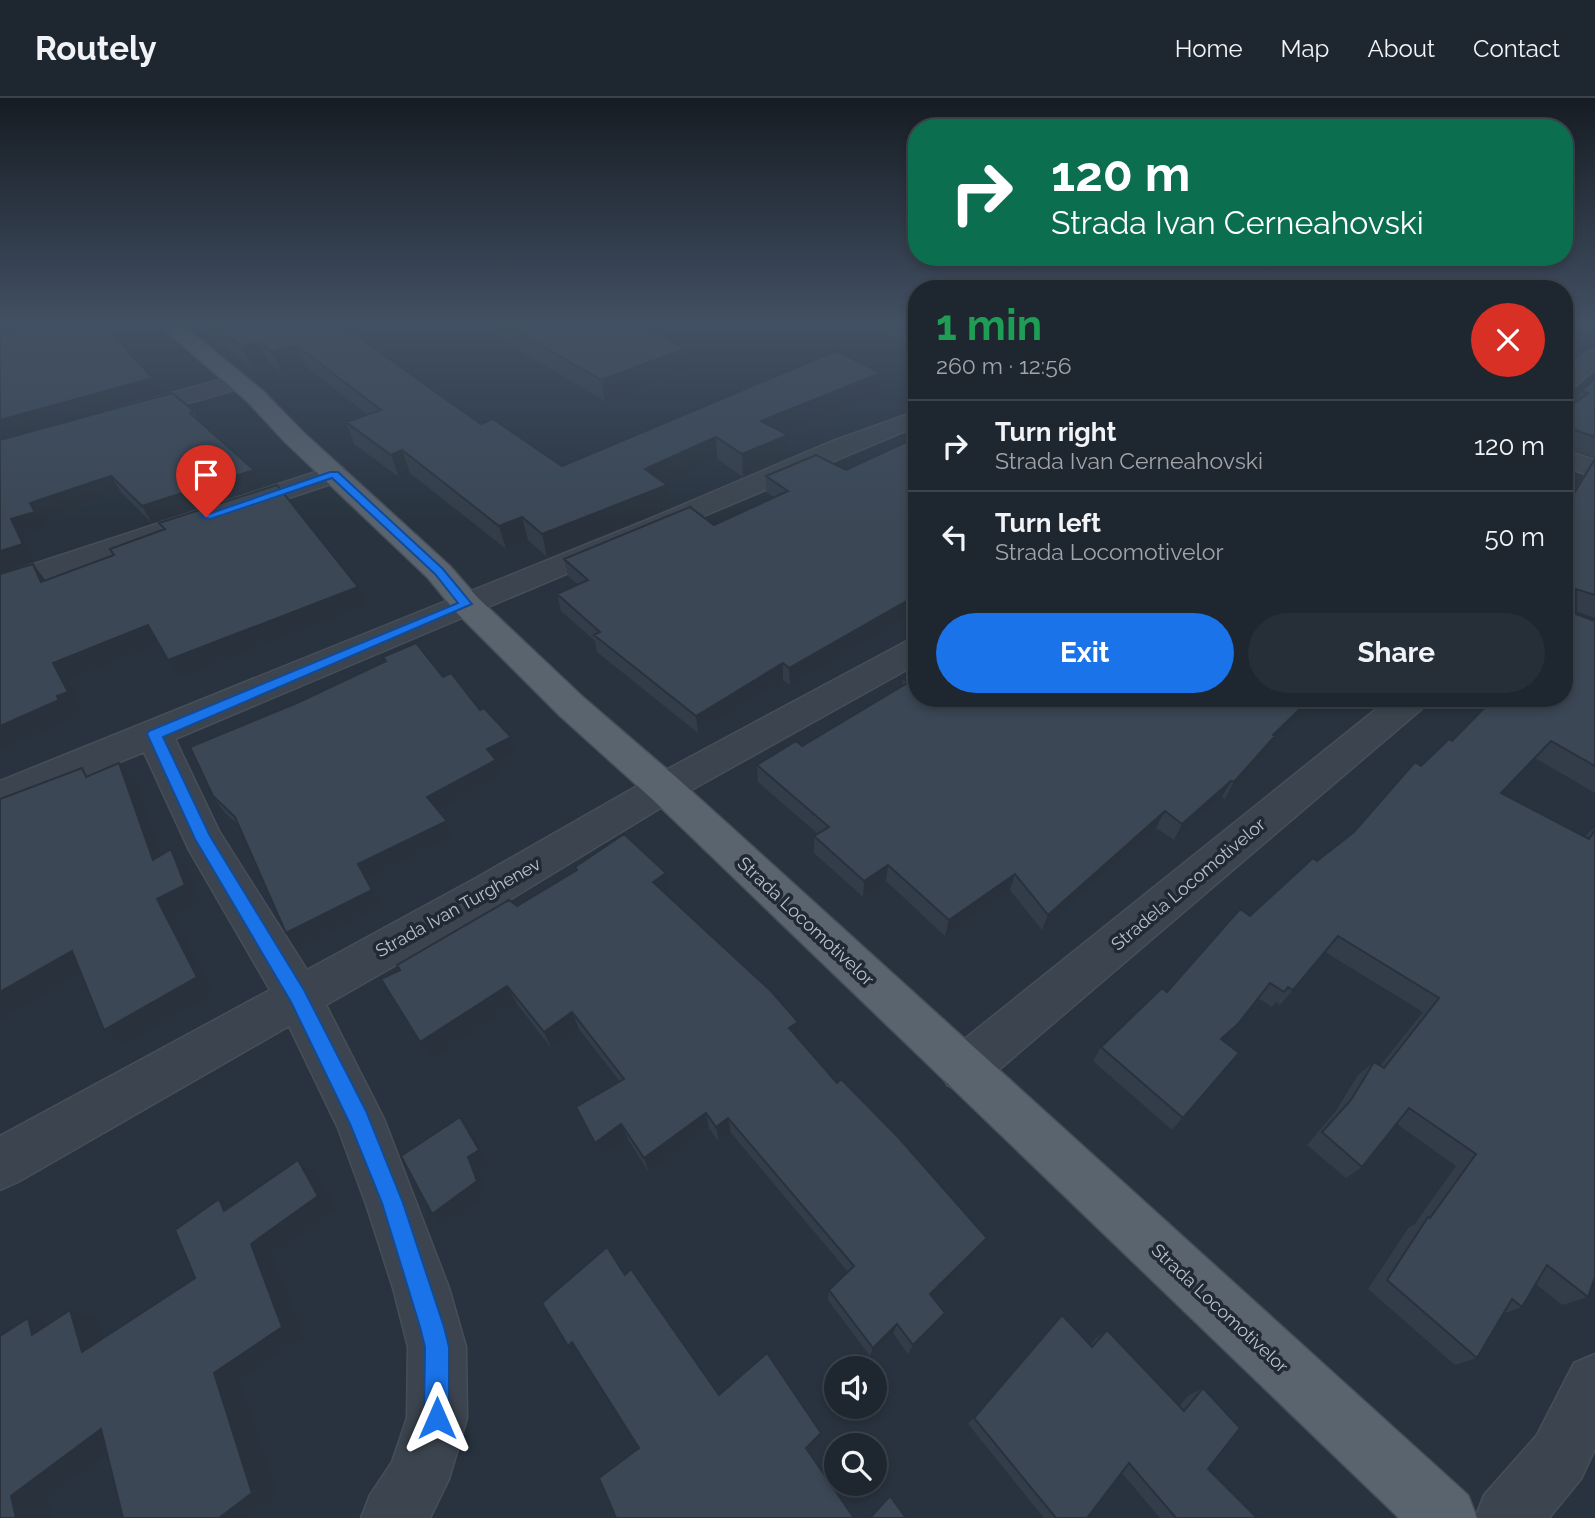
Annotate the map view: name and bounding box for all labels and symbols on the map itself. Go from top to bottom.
pin [176,445,236,517]
street label: Stradela Locomotivelor [1107,813,1270,954]
street label: Strada Locomotivelor [733,852,879,990]
street label: Strada Ivan Turghenev [372,853,545,961]
street label: Strada Locomotivelor [1147,1239,1293,1377]
position arrow [400,1381,474,1455]

